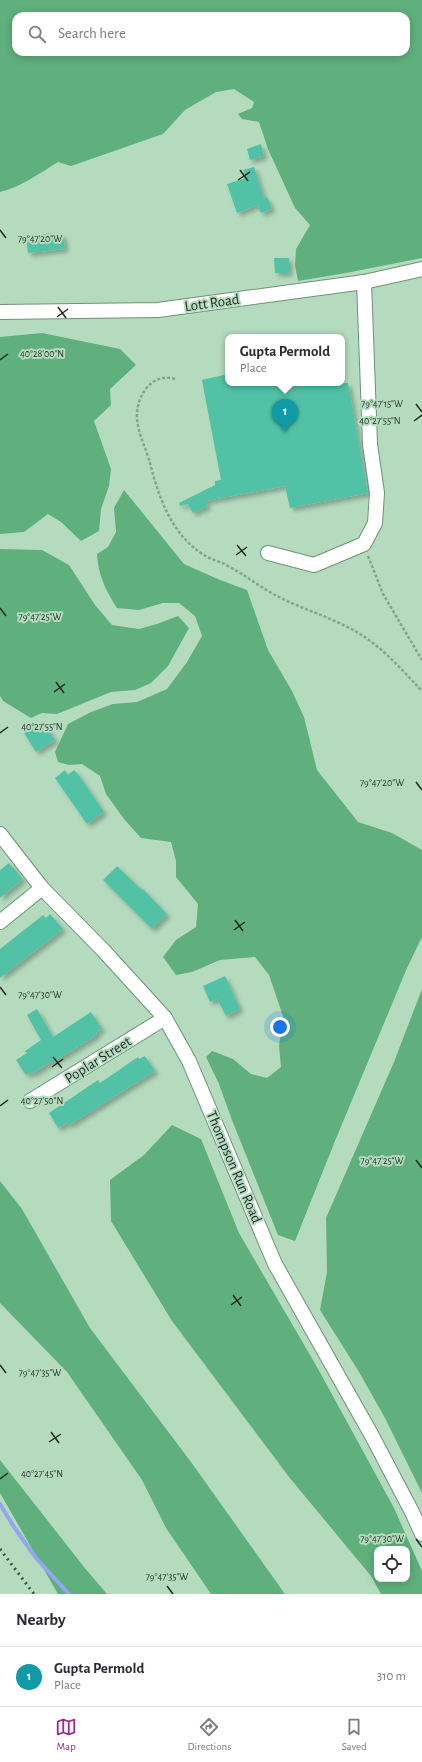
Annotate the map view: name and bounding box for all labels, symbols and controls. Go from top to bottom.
search box [12,12,410,56]
icon: search [26,23,48,45]
text: Search here [58,26,126,41]
text: 79°47'20"W [18,234,62,244]
street label: Lott Road [184,292,241,314]
popup [225,334,345,386]
text: Gupta Permold [240,344,330,359]
text: 40°28'00"N [20,349,64,359]
text: Place [240,362,267,375]
pin: 1 [272,399,298,432]
text: 79°47'15"W [361,399,403,409]
text: 40°27'55"N [359,416,401,426]
text: 79°47'25"W [18,612,62,622]
text: 40°27'55"N [21,722,63,732]
text: 79°47'20"W [360,778,404,788]
text: 79°47'30"W [18,990,62,1000]
your location [270,1017,290,1037]
street label: Poplar Street [62,1034,134,1086]
text: 40°27'50"N [21,1096,63,1106]
street label: Thompson Run Road [204,1109,265,1226]
text: 79°47'25"W [360,1156,404,1166]
text: 79°47'35"W [19,1368,61,1378]
text: 40°27'45"N [21,1469,63,1479]
text: 79°47'30"W [360,1534,404,1544]
map controls [374,1546,410,1582]
button: locate [374,1546,410,1582]
text: 79°47'35"W [146,1572,188,1582]
text: Nearby [16,1611,66,1628]
text: Gupta Permold [54,1661,144,1676]
text: 1 [27,1670,31,1683]
text: 310 m [377,1670,406,1683]
text: Place [54,1679,81,1692]
tab: Map [55,1716,77,1753]
tab: Directions [187,1716,231,1753]
tab: Saved [342,1716,367,1753]

